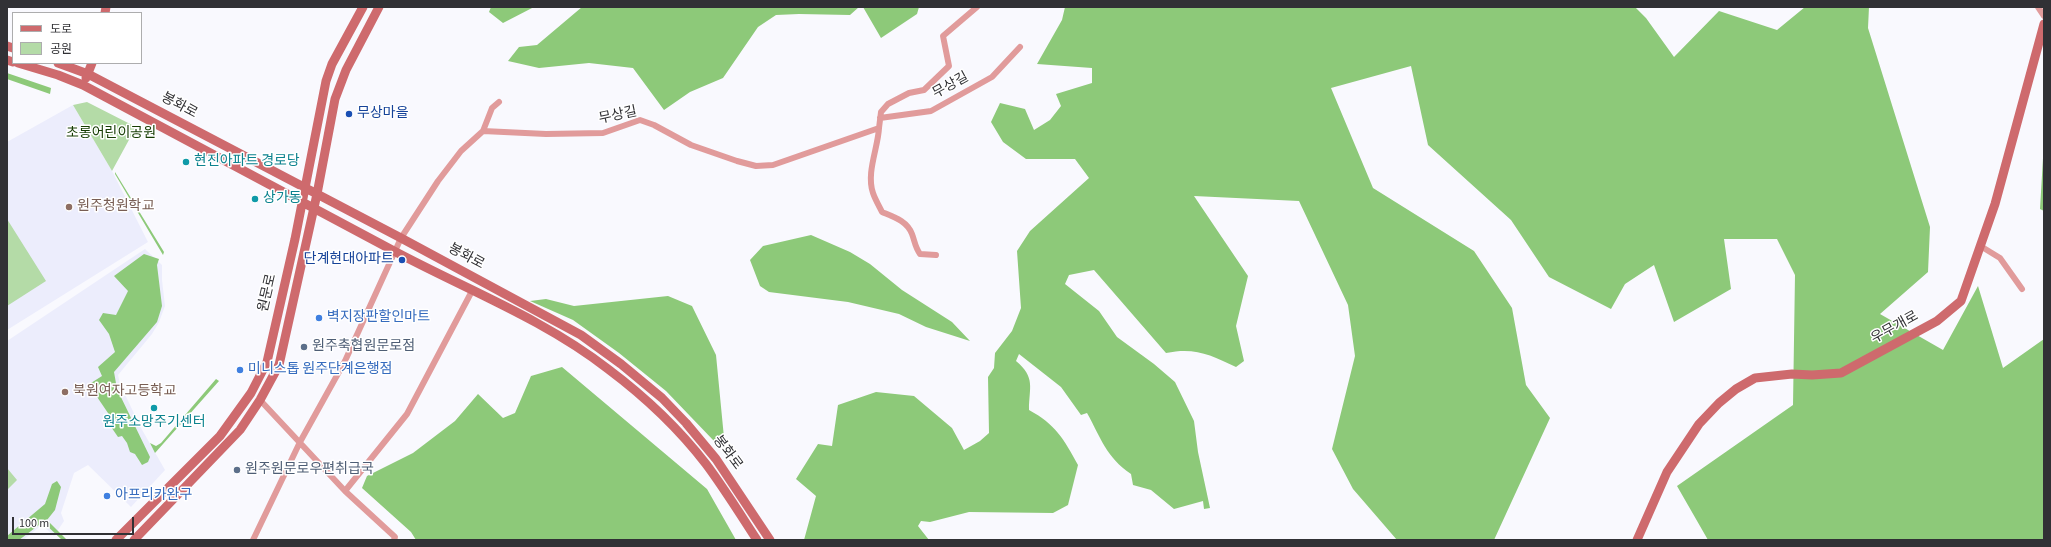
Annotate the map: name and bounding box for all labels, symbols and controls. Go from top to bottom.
legend [12,12,142,64]
text: 도로 [50,21,72,38]
text: 공원 [50,41,72,58]
street label: 무상길 [930,69,972,103]
street label: 봉화로 [158,90,200,122]
street label: 무상길 [597,104,639,128]
place label: 무상마을 [357,106,409,122]
marker: 무상마을 [344,109,354,119]
park label: 초롱어린이공원 [66,126,156,142]
place label: 현진아파트 경로당 [194,154,300,170]
marker: 현진아파트 경로당 [181,157,191,167]
place label: 상가동 [263,191,302,207]
marker: 상가동 [250,194,260,204]
place label: 원주청원학교 [77,199,154,215]
marker: 원주청원학교 [64,202,74,212]
street label: 봉화로 [445,241,487,273]
place label: 단계현대아파트 [304,252,394,268]
marker: 단계현대아파트 [397,255,407,265]
street label: 원문로 [255,272,281,314]
street label: 우무개로 [1868,308,1922,348]
place label: 벽지장판할인마트 [327,310,430,326]
marker: 벽지장판할인마트 [314,313,324,323]
place label: 원주축협원문로점 [312,339,415,355]
marker: 원주축협원문로점 [299,342,309,352]
place label: 미니스톱 원주단계은행점 [248,362,392,378]
marker: 미니스톱 원주단계은행점 [235,365,245,375]
place label: 북원여자고등학교 [73,384,176,400]
marker: 북원여자고등학교 [60,387,70,397]
marker: 원주소망주기센터 [149,403,159,413]
place label: 원주소망주기센터 [102,415,206,431]
street label: 봉화로 [709,433,745,473]
place label: 원주원문로우편취급국 [245,462,374,478]
marker: 원주원문로우편취급국 [232,465,242,475]
place label: 아프리카완구 [115,488,192,504]
marker: 아프리카완구 [102,491,112,501]
scale bar [14,509,136,535]
text: 100 m [19,515,49,532]

